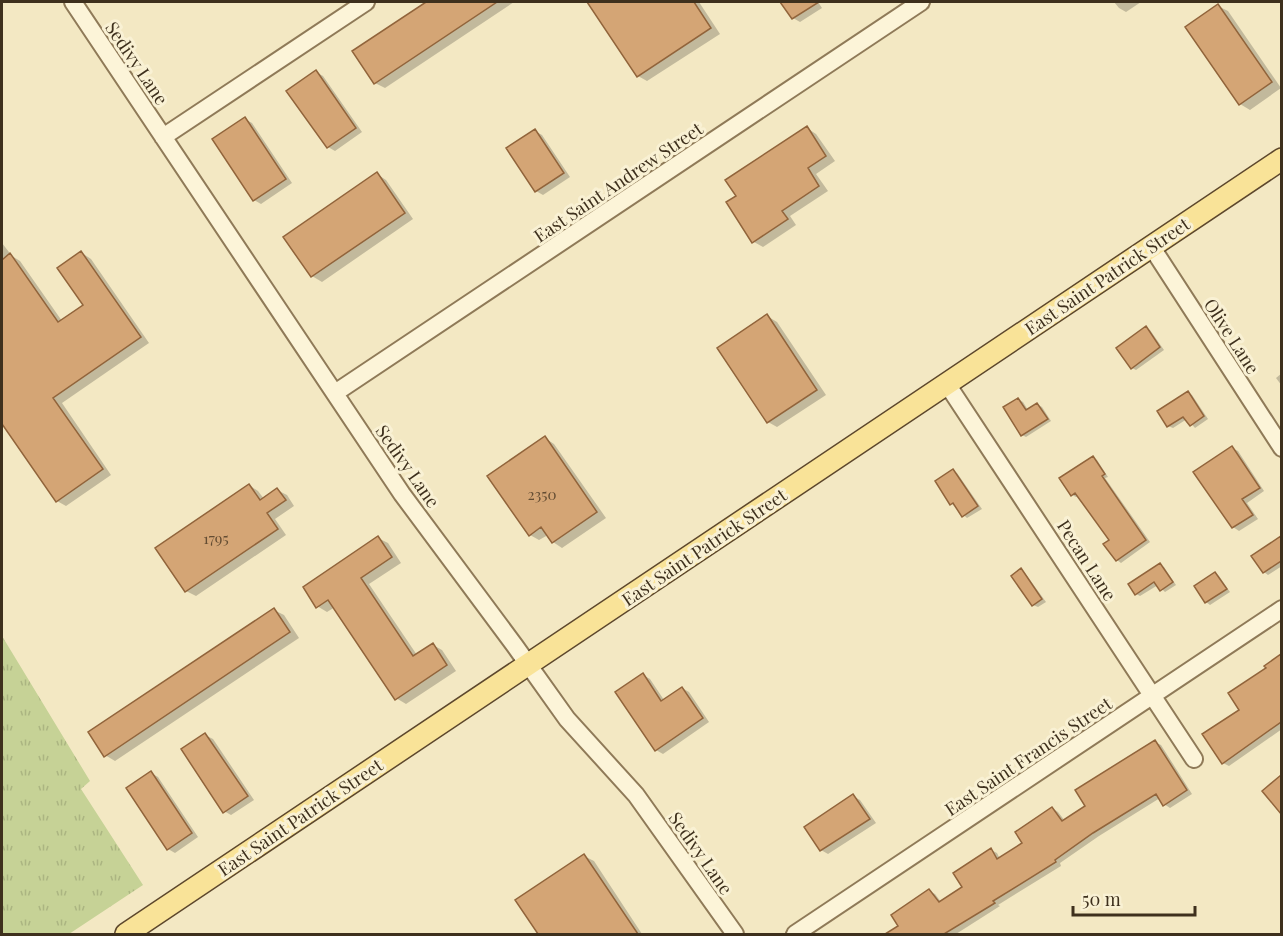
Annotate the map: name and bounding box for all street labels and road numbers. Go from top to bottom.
street label: Sedivy Lane [100,17,174,109]
street label: East Saint Andrew Street [529,116,708,247]
street label: East Saint Patrick Street [1020,211,1195,340]
street label: Olive Lane [1199,294,1265,378]
street label: Sedivy Lane [371,420,445,512]
street label: East Saint Patrick Street [617,482,792,611]
street label: Pecan Lane [1052,515,1122,605]
street label: East Saint Francis Street [940,691,1117,821]
street label: East Saint Patrick Street [213,752,388,881]
street label: Sedivy Lane [664,807,738,899]

